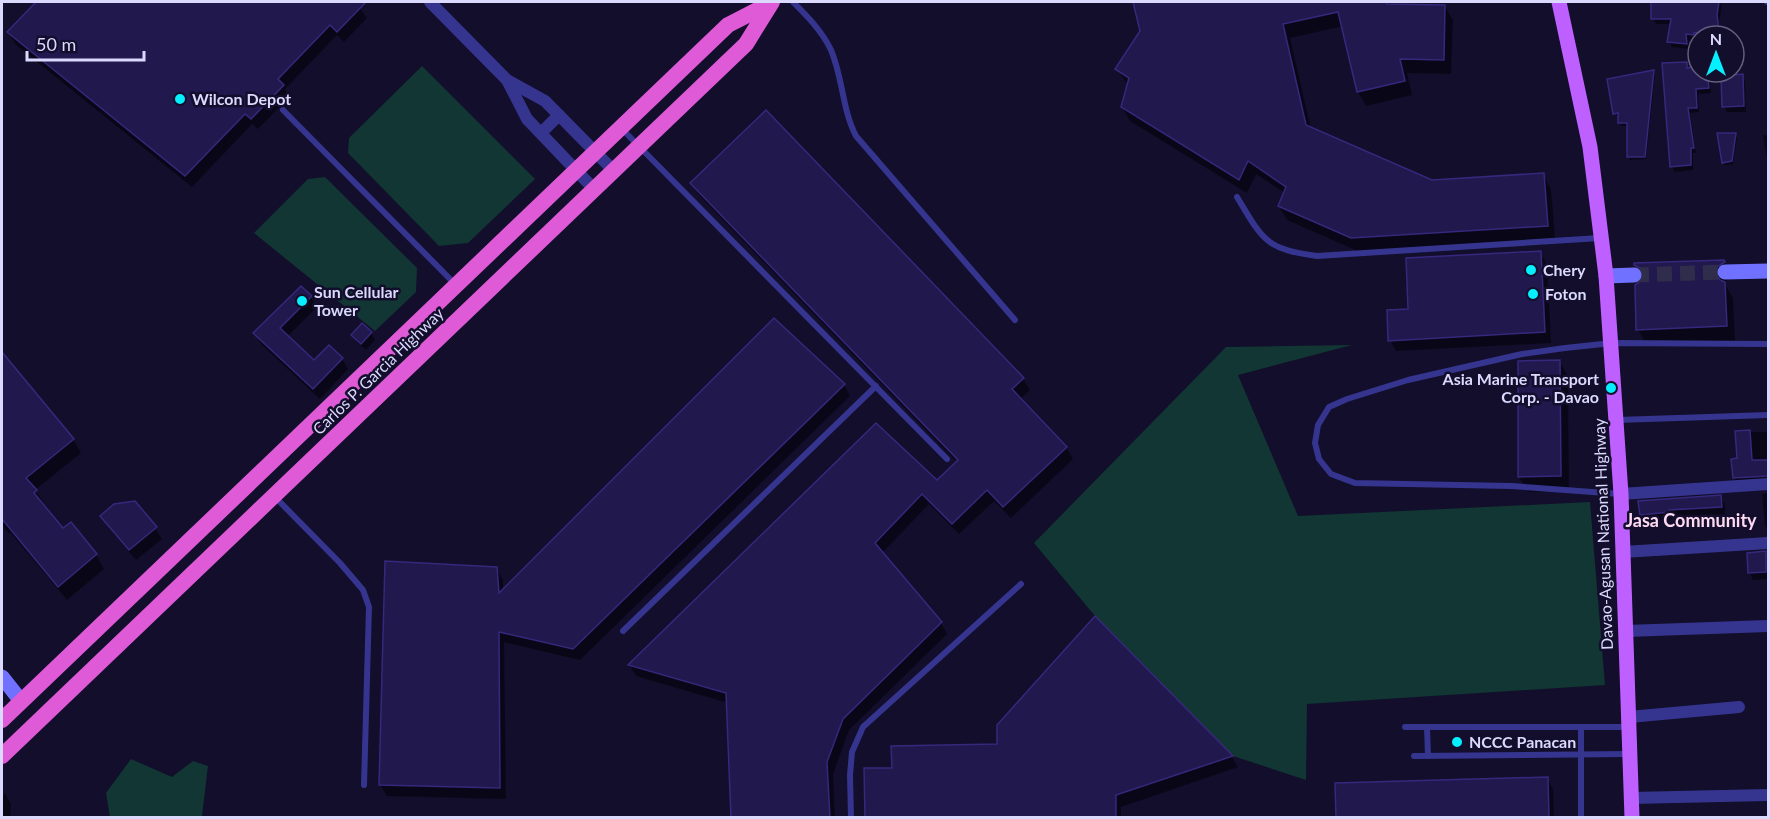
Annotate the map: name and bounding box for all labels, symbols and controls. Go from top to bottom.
scale bar [27,24,144,62]
north arrow [1686,24,1746,84]
text: N [1710,29,1722,48]
text: 50 m [36,33,76,55]
place label: Wilcon Depot [192,89,291,108]
marker: Wilcon Depot [173,92,187,106]
place label: Chery [1543,260,1586,279]
marker: Chery [1524,263,1538,277]
place label: Sun Cellular Tower [314,282,399,319]
place label: Foton [1545,284,1586,303]
marker: Foton [1526,287,1540,301]
marker: Sun Cellular Tower [295,294,309,308]
street label: Carlos P. Garcia Highway [308,303,448,438]
place label: Asia Marine Transport Corp. - Davao [1442,369,1599,406]
marker: Asia Marine Transport Corp. - Davao [1604,381,1618,395]
street label: Davao-Agusan National Highway [1589,417,1616,650]
district label: Jasa Community [1625,509,1757,531]
place label: NCCC Panacan [1469,732,1576,751]
marker: NCCC Panacan [1450,735,1464,749]

